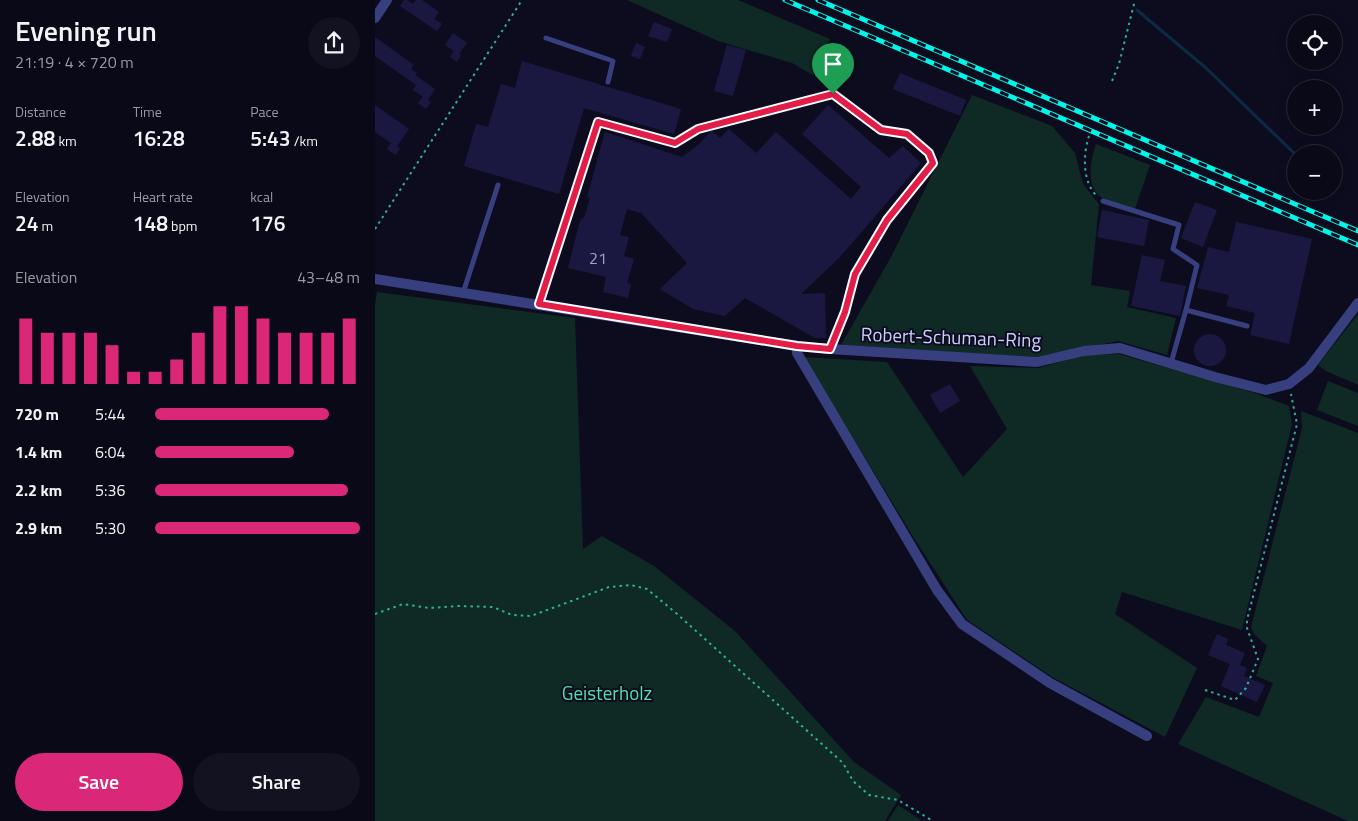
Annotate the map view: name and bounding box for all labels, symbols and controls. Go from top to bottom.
text: Evening run [15,9,157,52]
map controls [1287,15,1342,200]
button: locate [1287,15,1342,70]
button: share [308,17,360,69]
pin [812,43,854,94]
text: 21:19 · 4 × 720 m [15,50,134,74]
icon: arrive [819,50,847,78]
button: + [1287,80,1342,135]
text: Distance [15,101,66,122]
text: Time [133,101,162,122]
text: Pace [250,101,279,122]
text: 2.88 [15,122,55,154]
text: 16:28 [133,122,185,154]
text: 5:43 [250,122,291,154]
text: km [55,130,77,151]
text: /km [291,130,318,151]
button: − [1287,145,1342,200]
text: Elevation [15,186,69,207]
text: Heart rate [133,186,193,207]
text: kcal [250,186,273,207]
text: 24 [15,207,39,239]
text: 148 [133,207,168,239]
text: 176 [250,207,286,239]
text: m [39,215,53,236]
text: bpm [168,215,197,236]
house number: 21 [589,246,607,270]
text: Elevation [15,265,77,289]
text: 43–48 m [297,265,360,289]
street label: Robert-Schuman-Ring [860,319,1042,354]
text: 720 m [15,402,59,426]
text: 5:44 [95,402,125,426]
text: 1.4 km [15,440,62,464]
text: 6:04 [95,440,125,464]
text: 2.2 km [15,478,62,502]
text: 5:36 [95,478,125,502]
text: 2.9 km [15,516,62,540]
text: 5:30 [95,516,125,540]
park label: Geisterholz [562,678,652,707]
button: Save [15,753,183,811]
button: Share [193,753,360,811]

